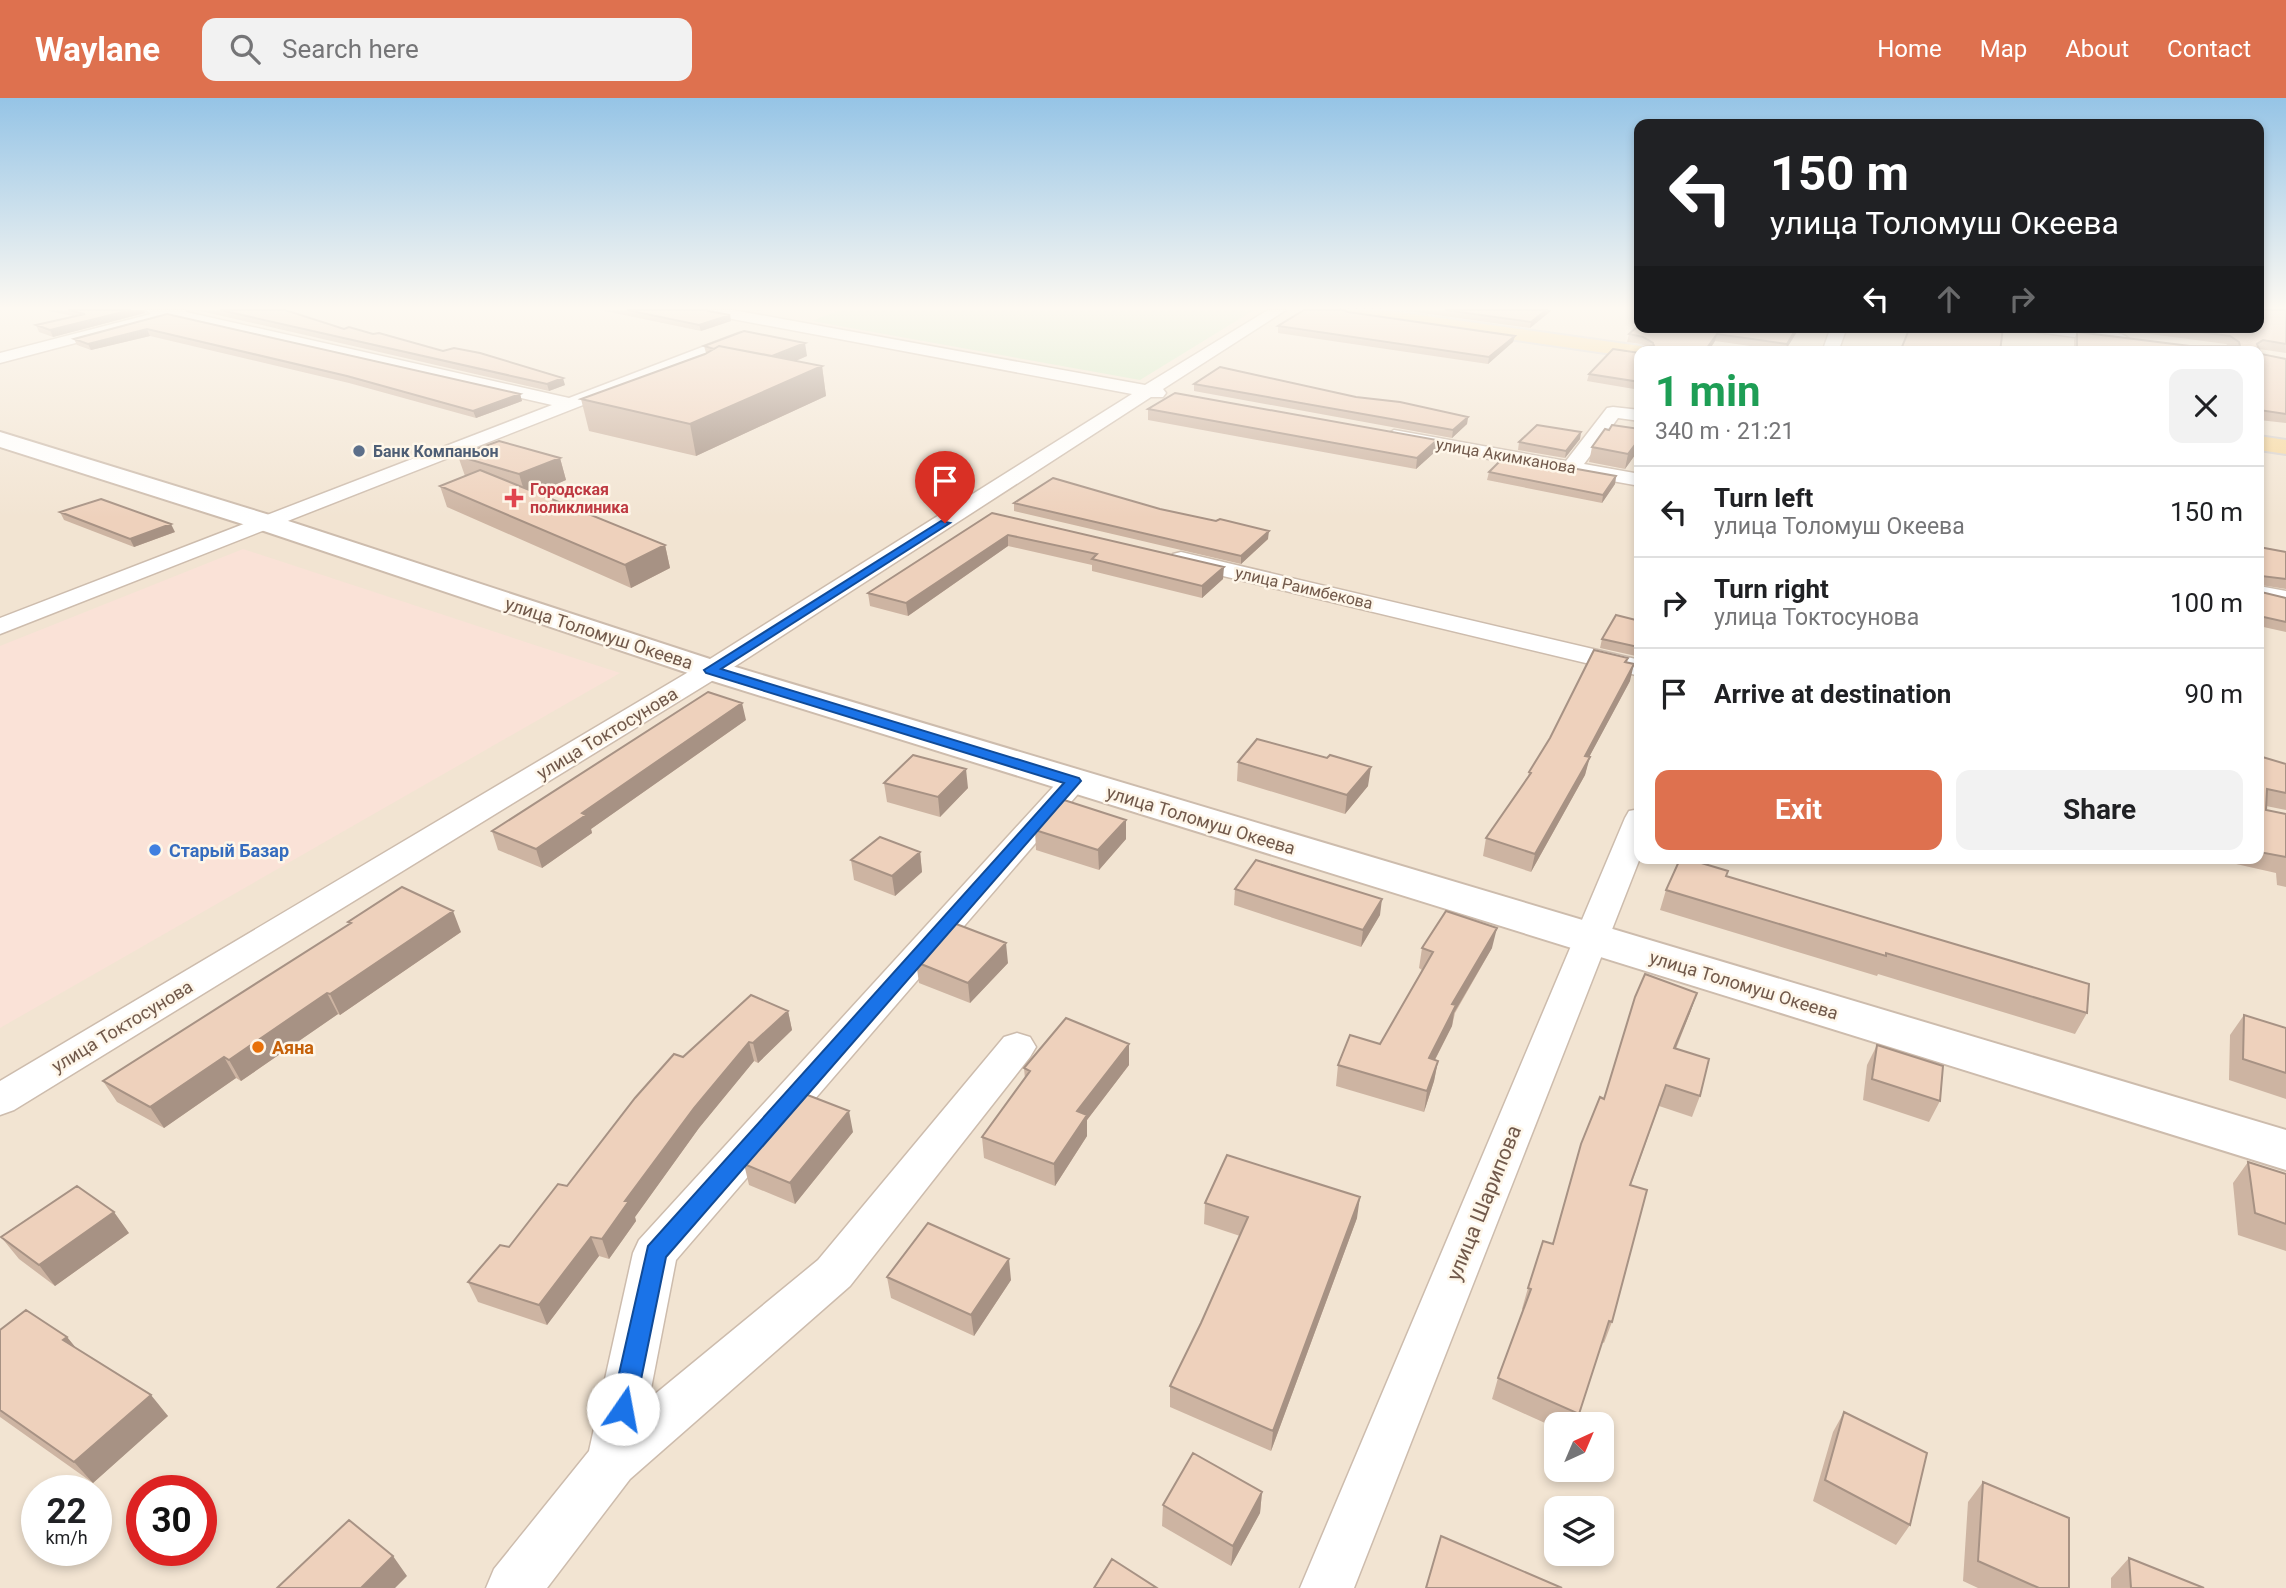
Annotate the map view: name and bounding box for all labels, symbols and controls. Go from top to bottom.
search box [202,18,692,81]
text: Waylane [35,30,160,69]
icon: search [226,30,264,68]
text: Search here [282,34,419,64]
text: Home [1877,35,1942,63]
text: Map [1980,35,2027,63]
text: About [2065,35,2129,63]
text: Contact [2167,35,2251,63]
text: 150 m [1770,145,1909,202]
icon: left [1655,147,1746,238]
text: улица Толомуш Океева [1770,204,2119,242]
icon: left [1857,280,1895,318]
icon: ahead [1930,280,1968,318]
icon: right [2003,280,2041,318]
text: 1 min [1655,367,1761,416]
button: close [2169,369,2243,443]
text: 340 m · 21:21 [1655,418,1794,445]
street label: улица Акимканова [1435,434,1577,478]
place label: Банк Компаньон [373,442,499,461]
marker: Банк Компаньон [351,443,367,459]
pin [915,451,975,523]
icon: arrive [926,462,964,500]
place label: Городская поликлиника [530,480,629,517]
text: Turn left [1714,483,1813,513]
marker: Городская поликлиника [504,488,524,508]
icon: left [1655,493,1693,531]
text: 150 m [2170,497,2243,527]
text: улица Толомуш Океева [1714,513,1965,540]
street label: улица Раимбекова [1233,563,1375,613]
text: Turn right [1714,574,1829,604]
icon: right [1655,584,1693,622]
text: 100 m [2170,588,2243,618]
street label: улица Толомуш Океева [502,593,696,673]
text: улица Токтосунова [1714,604,1919,631]
icon: arrive [1655,675,1693,713]
text: Arrive at destination [1714,679,1951,709]
text: 90 m [2185,679,2243,709]
street label: улица Токтосунова [533,683,681,783]
button: Exit [1655,770,1942,850]
button: Share [1956,770,2243,850]
street label: улица Толомуш Океева [1104,781,1298,859]
place label: Старый Базар [169,840,289,861]
marker: Старый Базар [147,842,163,858]
street label: улица Толомуш Океева [1647,946,1841,1024]
street label: улица Токтосунова [48,976,196,1076]
place label: Аяна [272,1037,314,1058]
marker: Аяна [250,1039,266,1055]
street label: улица Шарипова [1442,1122,1526,1284]
position arrow [586,1372,660,1446]
north arrow [1544,1412,1614,1482]
map controls [1544,1412,1614,1566]
speed limit sign: 30 [126,1475,217,1566]
text: 22 [46,1491,87,1532]
button: layers [1544,1496,1614,1566]
text: km/h [45,1527,88,1548]

